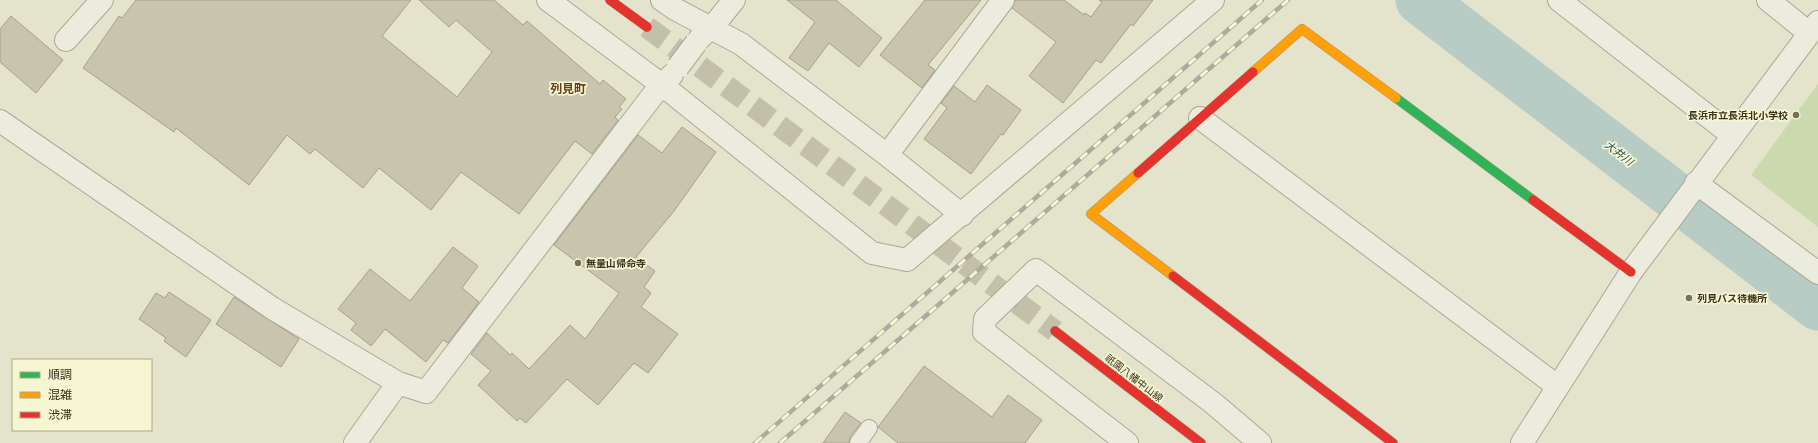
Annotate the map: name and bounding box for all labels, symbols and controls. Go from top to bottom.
district label: 列見町 [550,81,586,96]
place label: 長浜市立長浜北小学校 [1688,109,1788,122]
marker: 長浜市立長浜北小学校 [1791,110,1801,120]
water label: 大井川 [1602,137,1637,169]
place label: 無量山帰命寺 [586,257,646,270]
marker: 無量山帰命寺 [573,258,583,268]
place label: 列見バス待機所 [1697,292,1767,305]
marker: 列見バス待機所 [1684,293,1694,303]
street label: 祇園八幡中山線 [1102,351,1166,405]
legend [12,359,152,431]
text: 順調 [48,367,72,382]
text: 混雑 [48,387,72,402]
text: 渋滞 [48,407,72,422]

